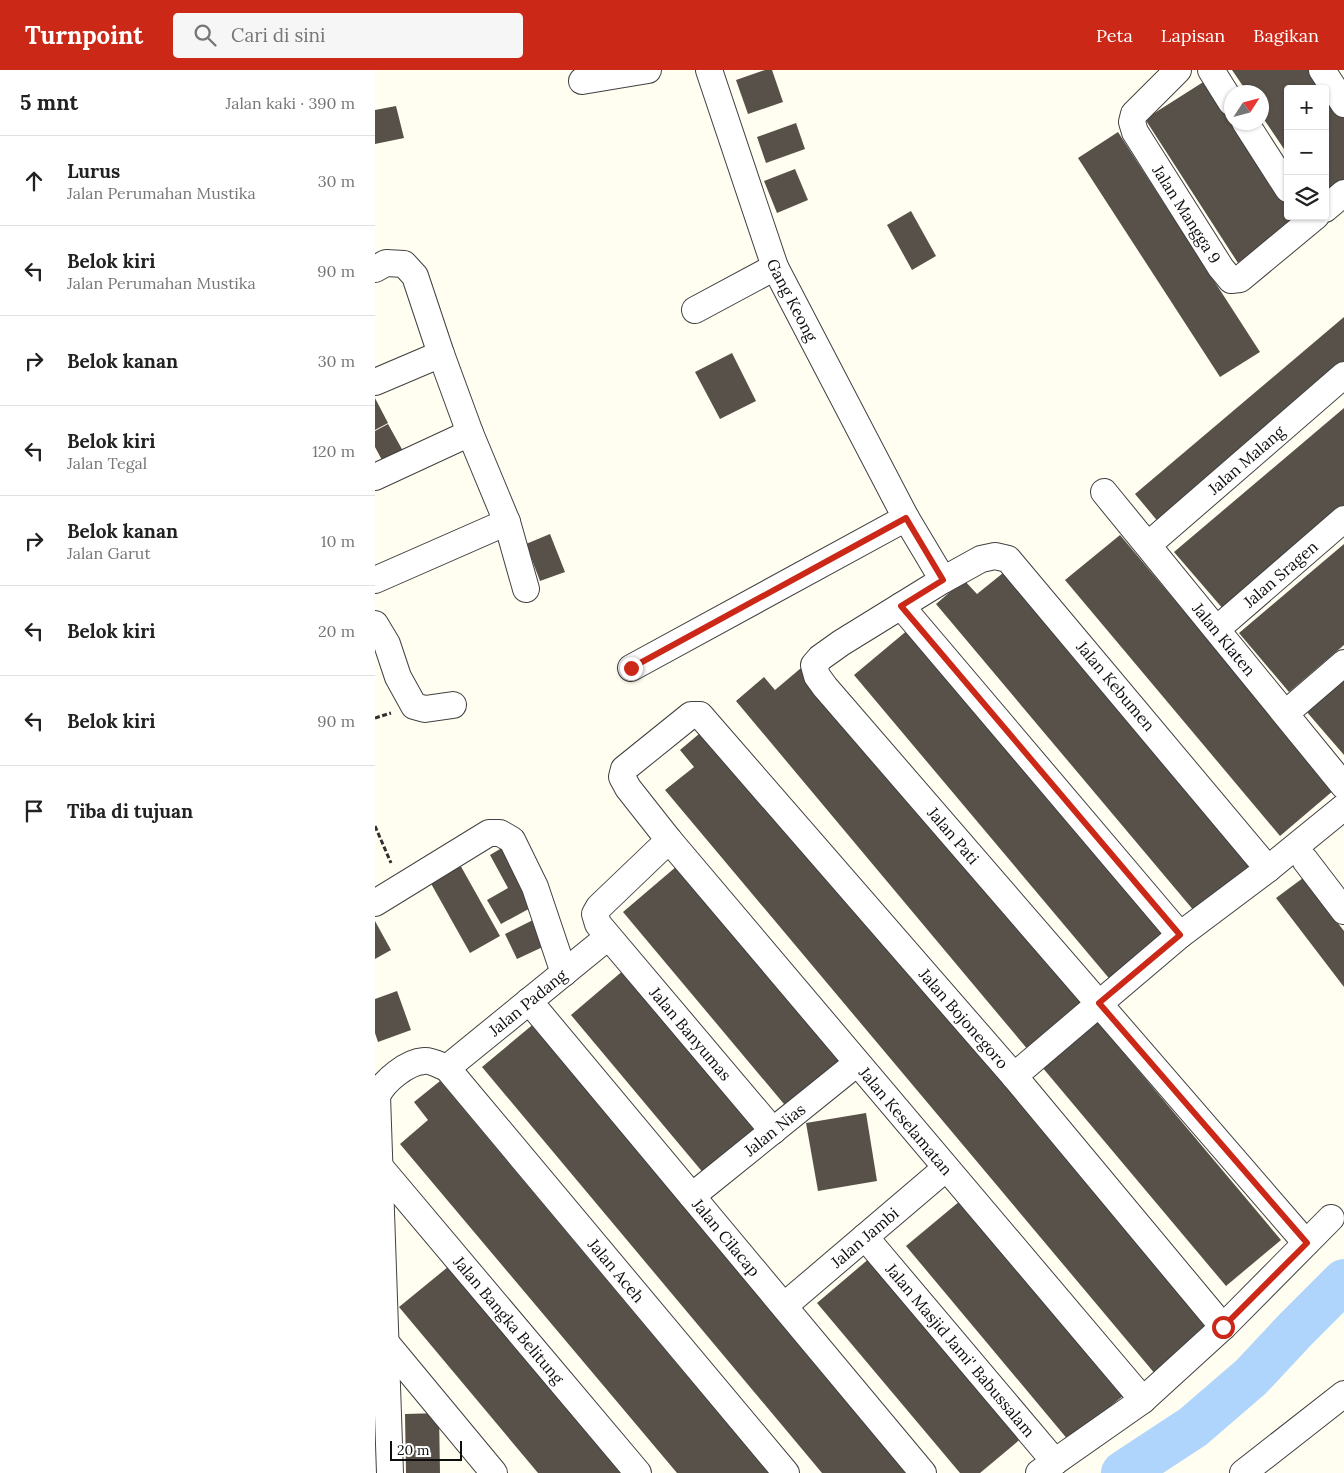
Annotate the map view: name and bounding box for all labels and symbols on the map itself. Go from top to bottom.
north arrow [1224,85,1269,130]
street label: Jalan Mangga 9 [1148,160,1225,267]
street label: Gang Keong [763,256,823,346]
street label: Jalan Malang [1203,420,1289,499]
street label: Jalan Sragen [1238,536,1322,612]
street label: Jalan Klaten [1188,598,1260,680]
street label: Jalan Kebumen [1072,636,1160,735]
route end [620,657,643,680]
street label: Jalan Pati [923,802,984,868]
street label: Jalan Padang [484,964,572,1041]
street label: Jalan Bojonegoro [914,964,1013,1073]
street label: Jalan Banyumas [645,982,736,1085]
street label: Jalan Keselamatan [854,1062,957,1179]
street label: Jalan Nias [739,1099,809,1161]
street label: Jalan Cilacap [688,1194,765,1280]
street label: Jalan Jambi [826,1203,903,1272]
street label: Jalan Aceh [583,1234,649,1307]
street label: Jalan Bangka Belitung [449,1251,569,1389]
street label: Jalan Masjid Jami' Babussalam [881,1258,1039,1441]
route start [1212,1316,1235,1339]
scale bar [390,1438,463,1461]

